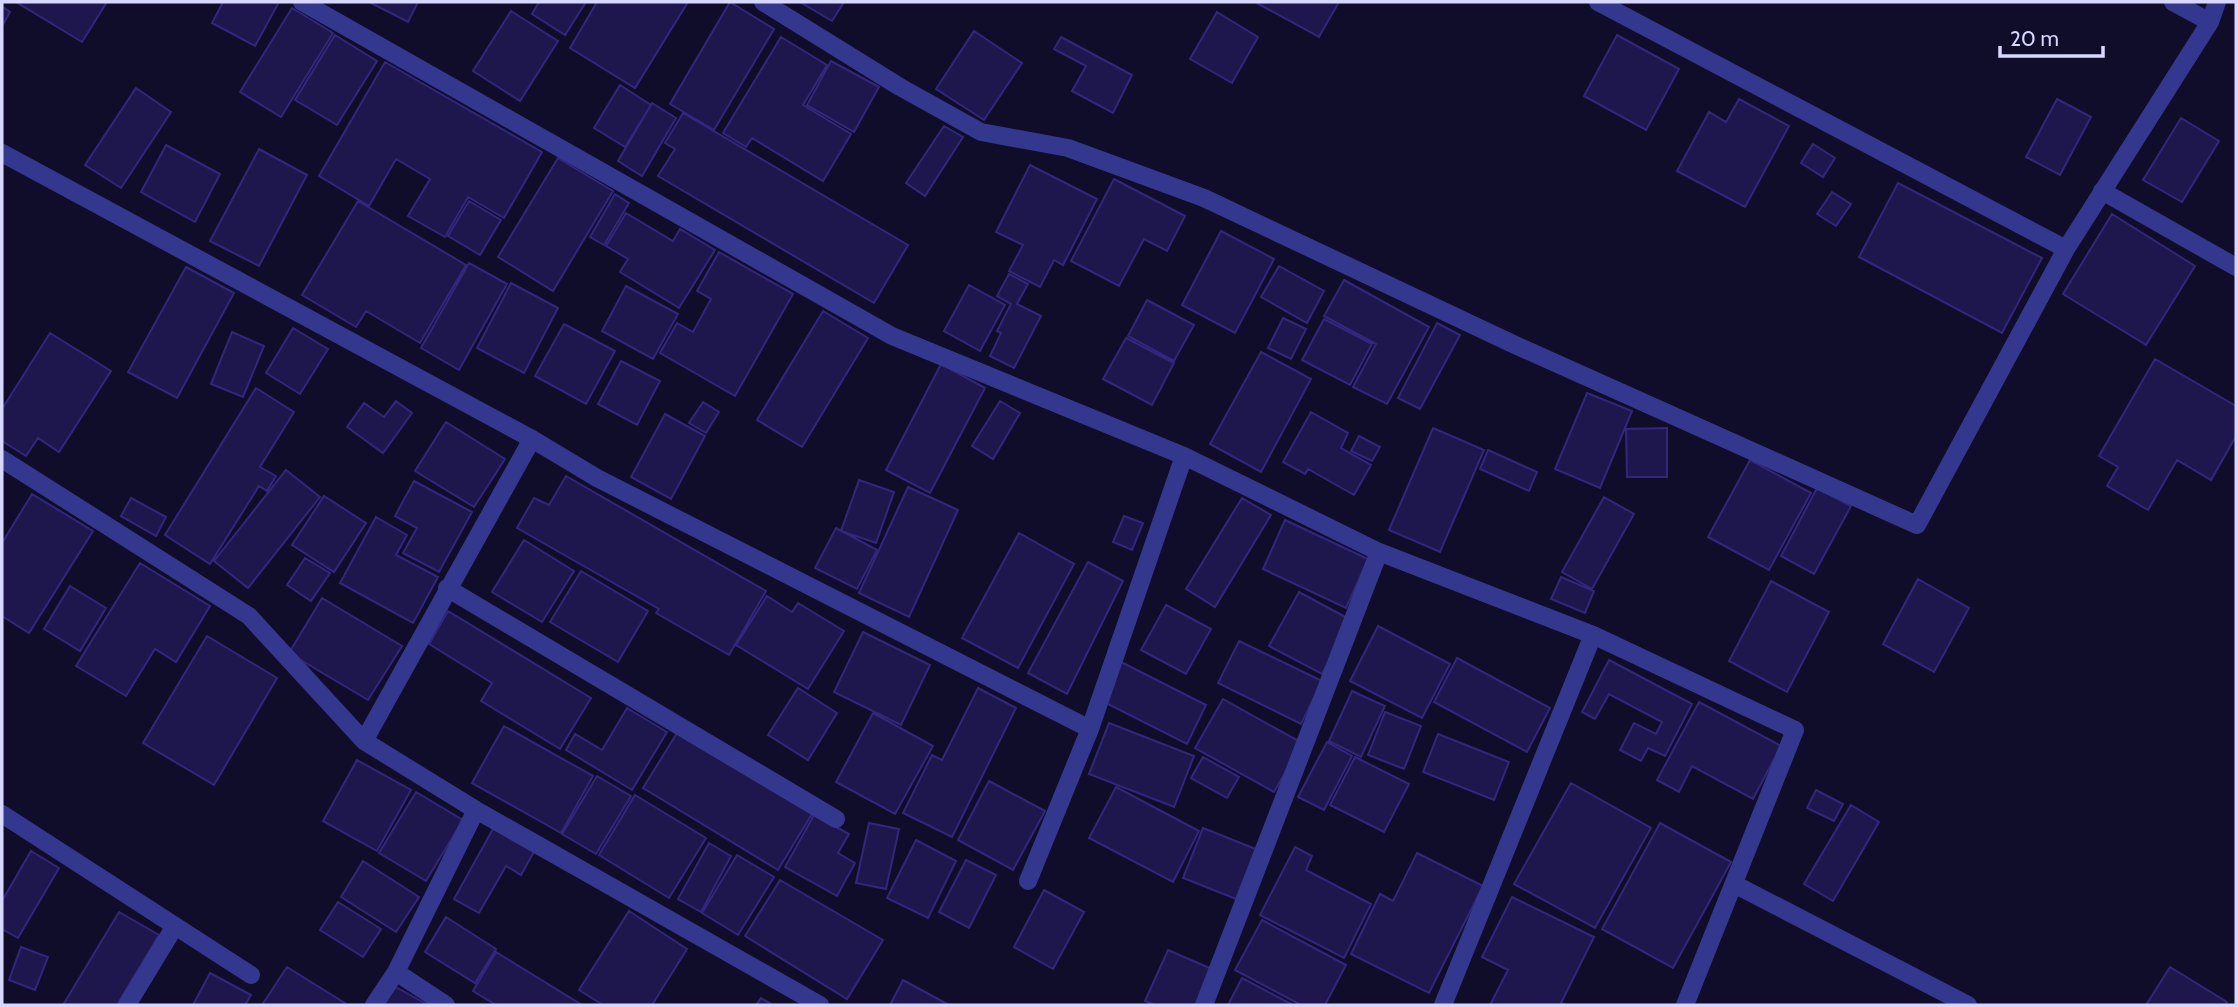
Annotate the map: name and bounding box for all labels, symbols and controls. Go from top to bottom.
scale bar [2000,14,2103,58]
text: 20 m [2010,26,2059,51]

